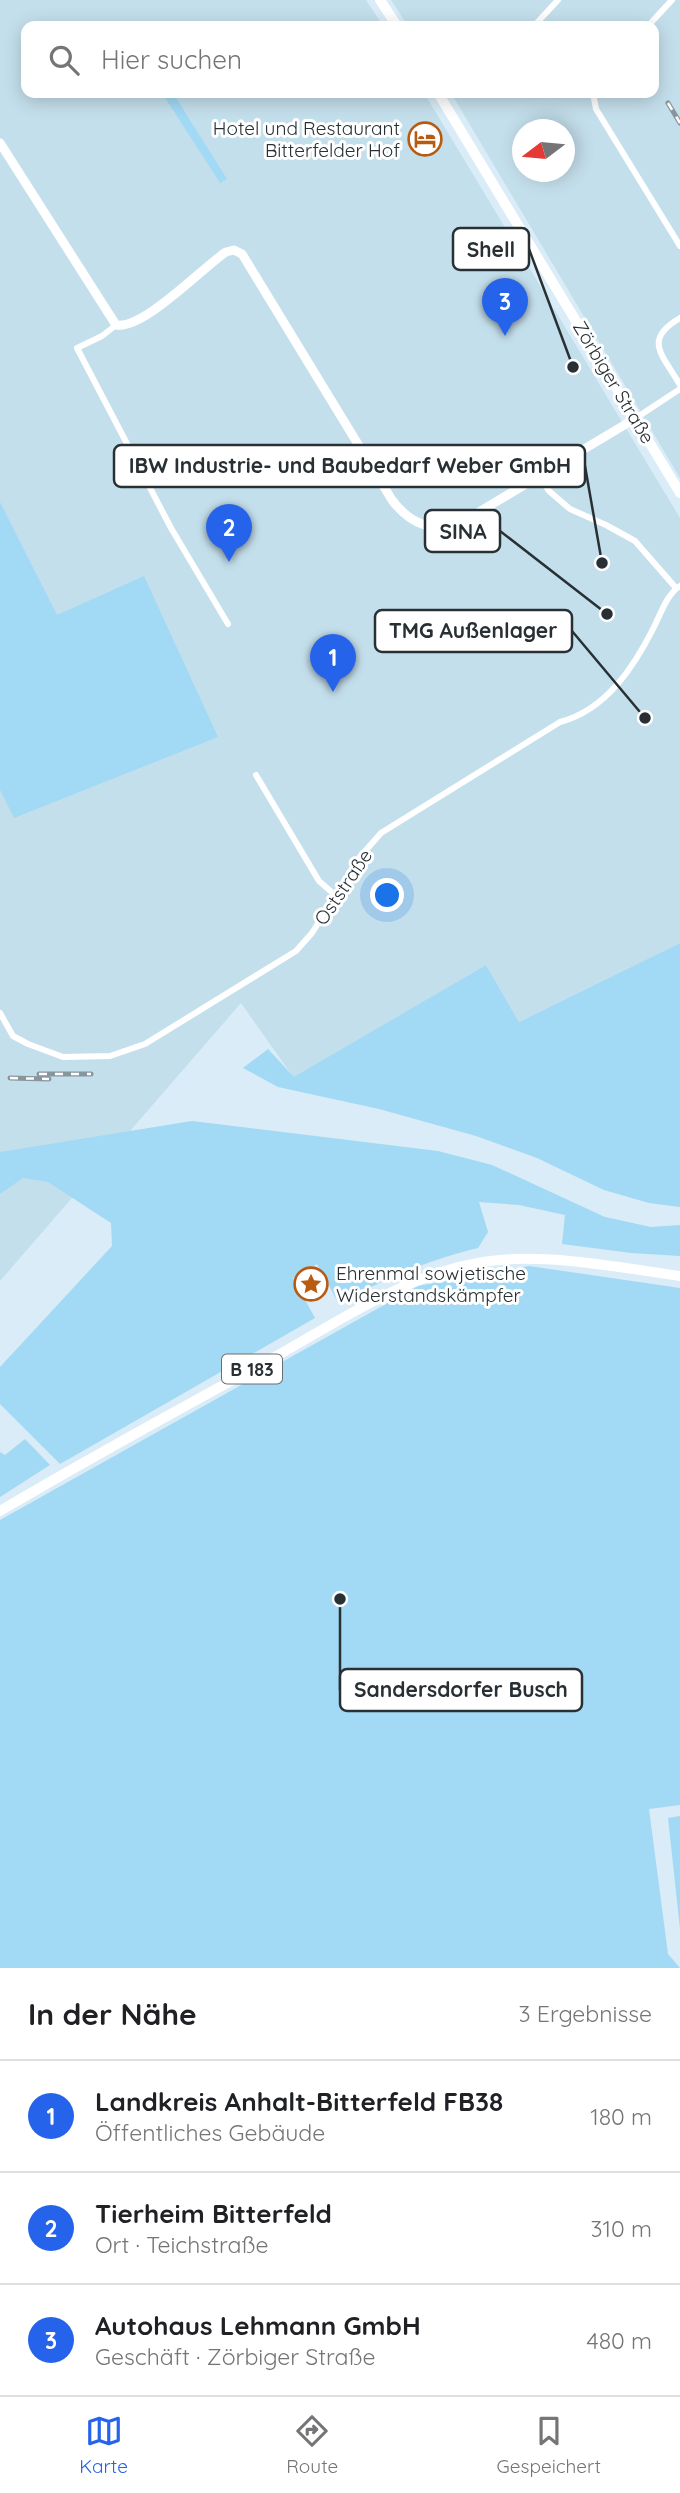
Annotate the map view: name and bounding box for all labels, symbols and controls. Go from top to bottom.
search box [21,21,659,98]
icon: search [45,41,83,79]
text: Hier suchen [101,43,242,76]
place label: Hotel und Restaurant Bitterfelder Hof [213,116,400,162]
north arrow [512,119,575,182]
hotel icon: Hotel und Restaurant Bitterfelder Hof [406,120,444,158]
callout: Shell [453,228,529,270]
text: Shell [467,236,515,262]
pin: 3 [482,278,528,336]
street label: Zörbiger Straße [568,316,660,448]
callout: IBW Industrie- und Baubedarf Weber GmbH [114,445,585,487]
text: IBW Industrie- und Baubedarf Weber GmbH [129,452,571,478]
pin: 2 [206,504,252,562]
callout: SINA [425,510,500,552]
text: SINA [439,518,487,544]
callout: TMG Außenlager [375,610,572,652]
text: TMG Außenlager [389,617,557,643]
pin: 1 [310,634,356,692]
street label: Oststraße [309,844,377,930]
your location [370,878,404,912]
place label: Ehrenmal sowjetische Widerstandskämpfer [336,1261,526,1307]
place icon: Ehrenmal sowjetische Widerstandskämpfer [292,1265,330,1303]
road number: B 183 [222,1354,282,1384]
callout: Sandersdorfer Busch [340,1669,582,1711]
text: Sandersdorfer Busch [354,1676,568,1702]
text: In der Nähe [28,1995,197,2033]
text: 3 Ergebnisse [518,1999,652,2028]
text: Landkreis Anhalt-Bitterfeld FB38 [95,2085,503,2118]
text: 1 [47,2102,55,2131]
text: 180 m [590,2102,652,2131]
text: Öffentliches Gebäude [95,2118,325,2147]
text: Tierheim Bitterfeld [95,2197,332,2230]
text: 2 [44,2214,58,2243]
text: 310 m [590,2214,652,2243]
text: Ort · Teichstraße [95,2230,268,2259]
text: Autohaus Lehmann GmbH [95,2309,421,2342]
text: 3 [45,2326,57,2355]
text: 480 m [587,2326,652,2355]
text: Geschäft · Zörbiger Straße [95,2342,376,2371]
tab: Karte [79,2412,128,2478]
tab: Route [286,2412,338,2478]
tab: Gespeichert [497,2412,601,2478]

